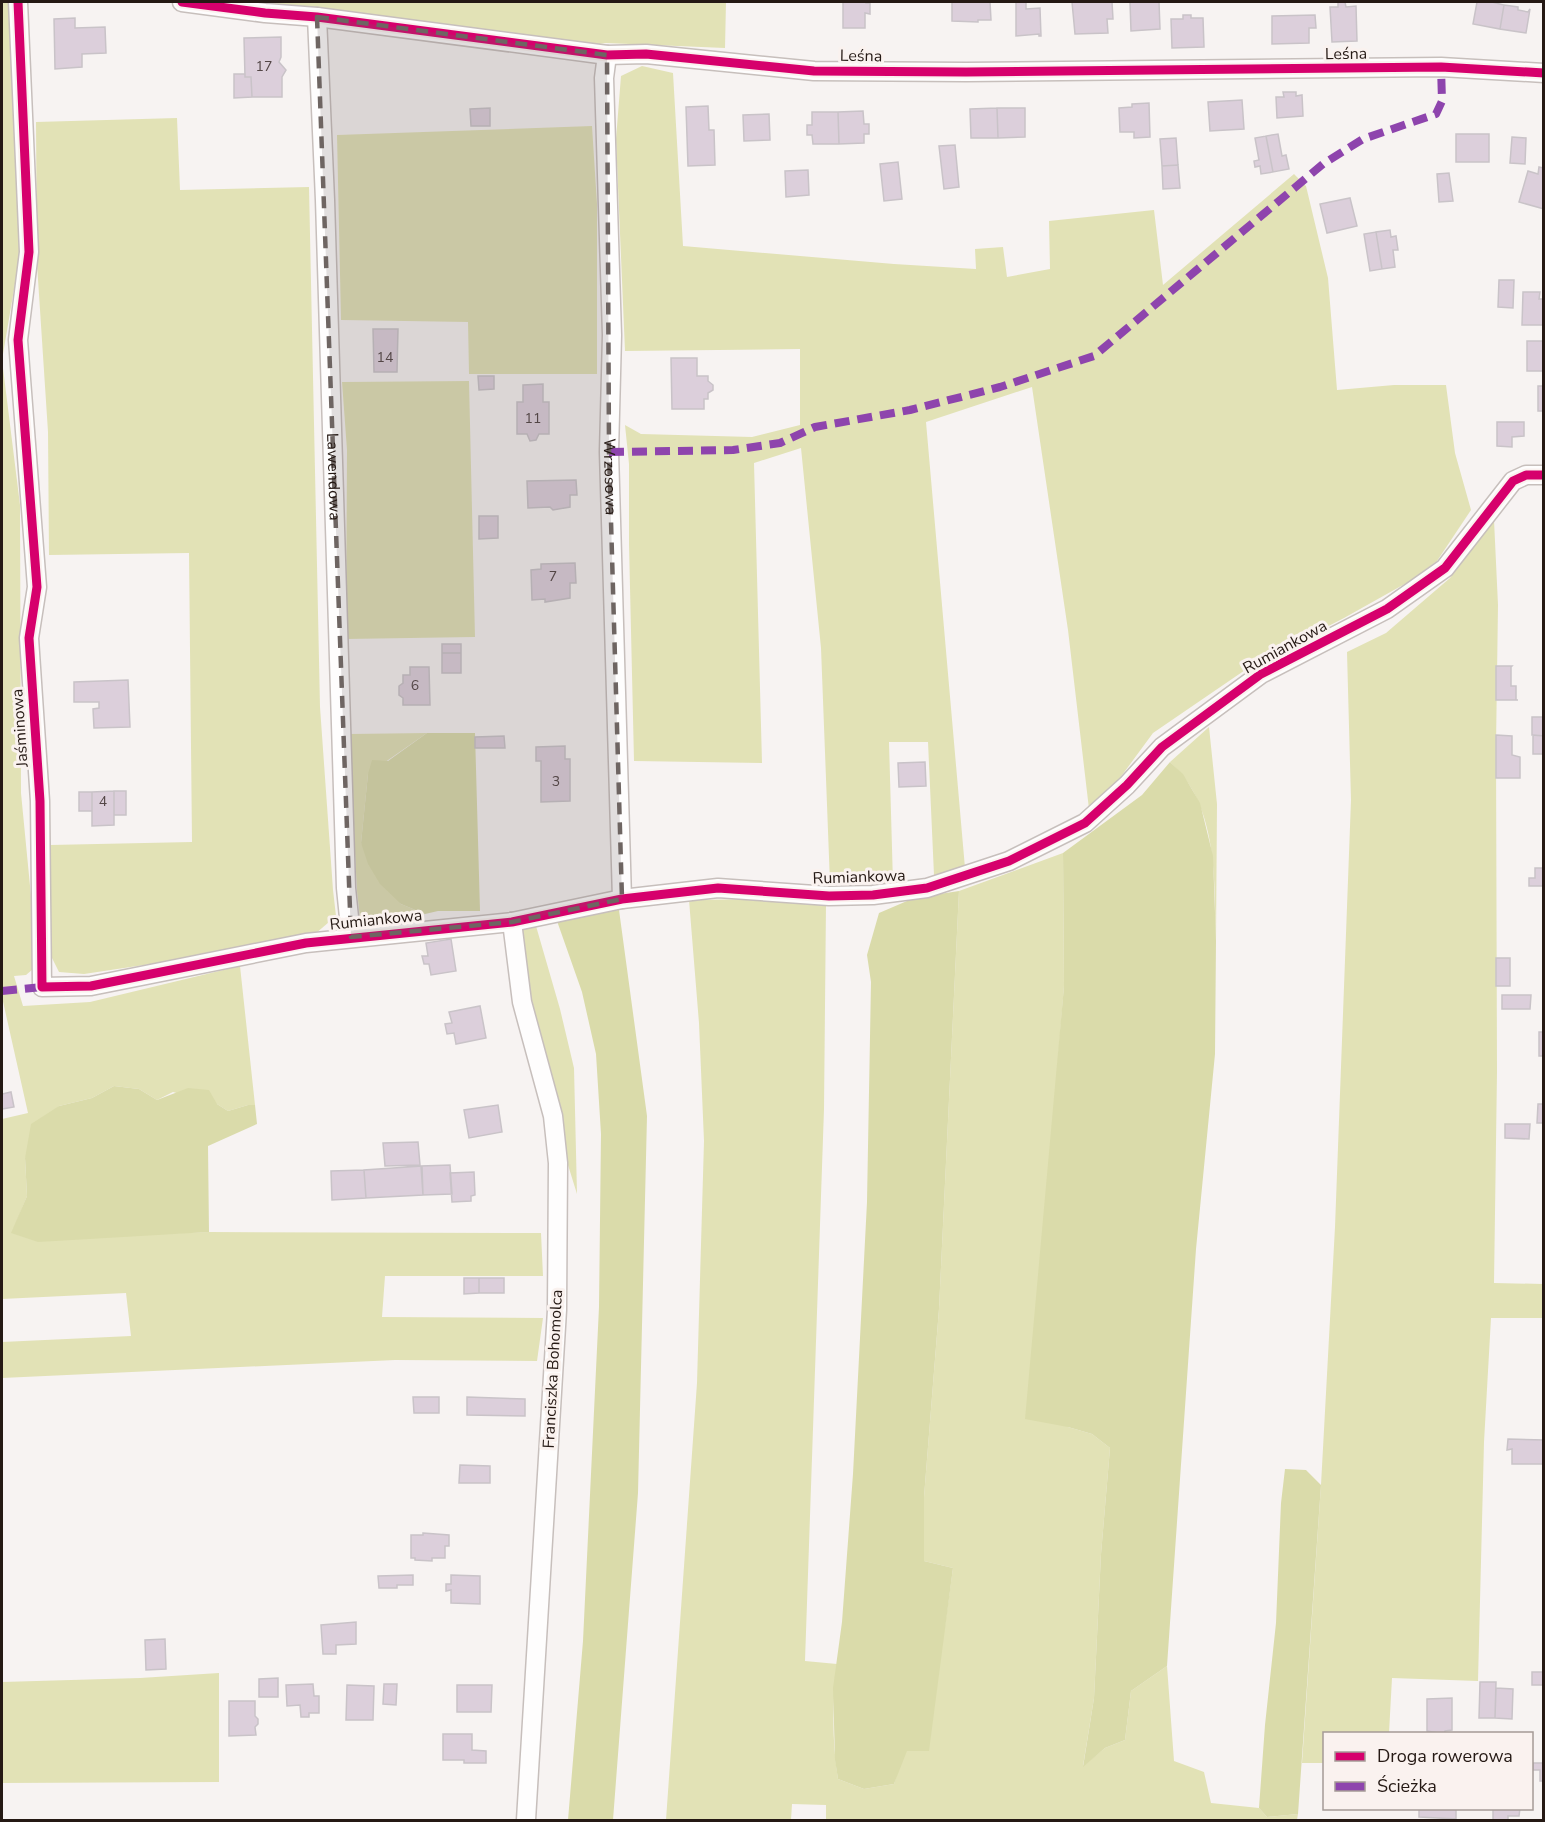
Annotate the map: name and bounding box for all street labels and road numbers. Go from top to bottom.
street label: Leśna [1325,43,1367,65]
street label: Leśna [840,45,882,67]
street label: Lawendowa [321,432,346,521]
street label: Wrzosowa [598,438,622,515]
street label: Rumiankowa [1239,615,1331,679]
street label: Jaśminowa [6,688,34,769]
street label: Rumiankowa [812,864,906,890]
street label: Rumiankowa [329,904,423,936]
street label: Franciszka Bohomolca [538,1289,568,1449]

